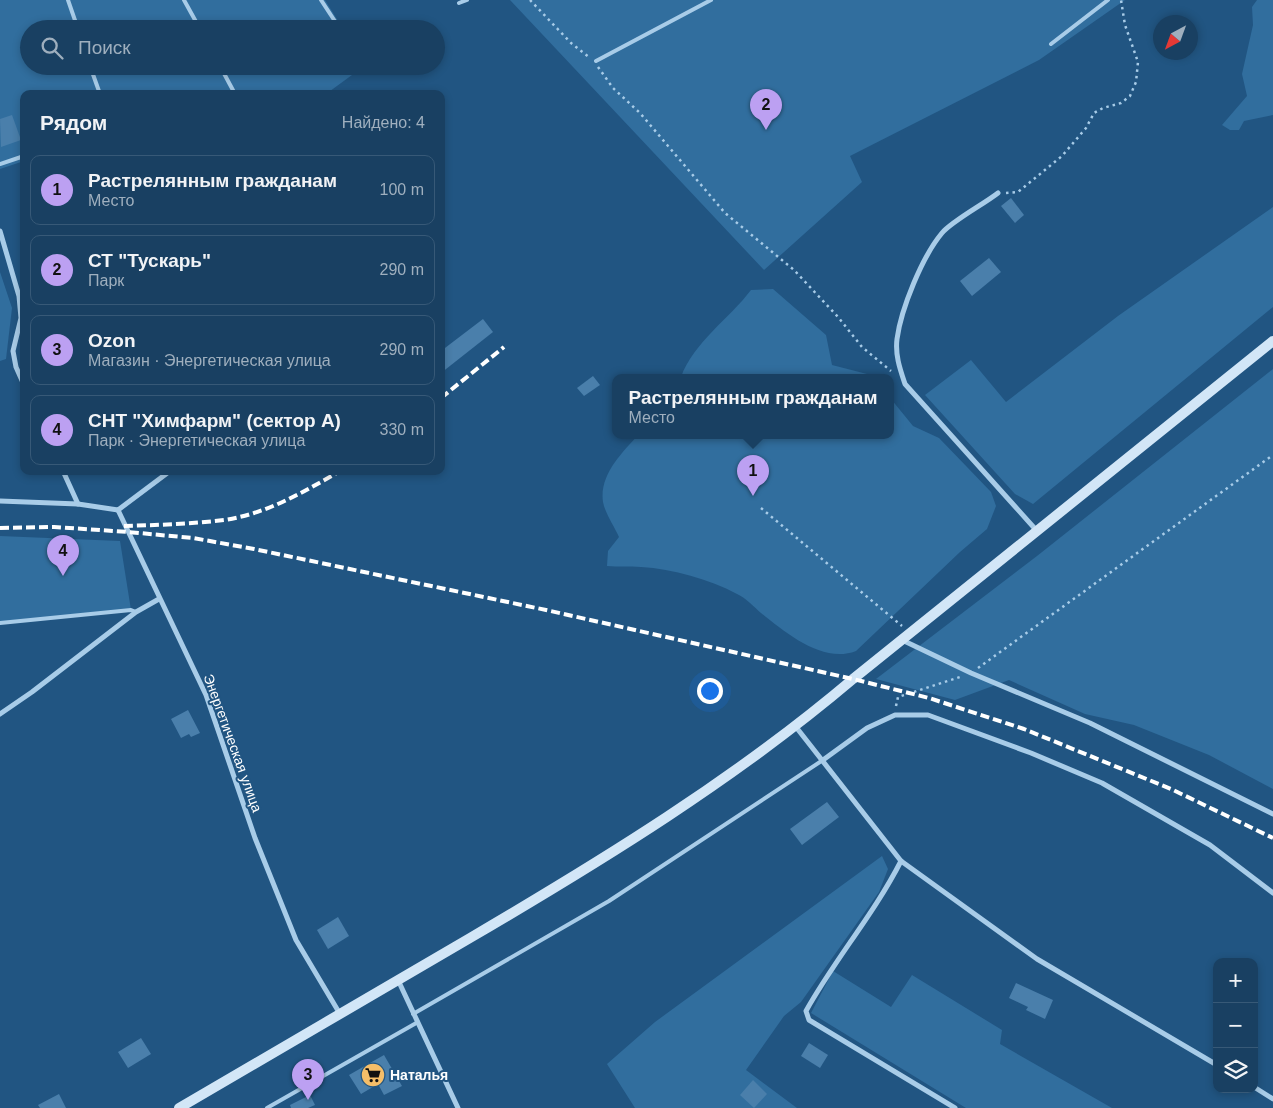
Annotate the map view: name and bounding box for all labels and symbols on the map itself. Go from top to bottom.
north arrow [1153,15,1198,60]
pin: 2 [750,89,782,130]
pin: 1 [737,455,769,496]
pin: 4 [47,535,79,576]
street label: Энергетическая улица [201,672,266,815]
your location [697,678,723,704]
pin: 3 [292,1059,324,1100]
supermarket icon: Наталья [360,1062,386,1088]
place label: Наталья [390,1067,448,1083]

